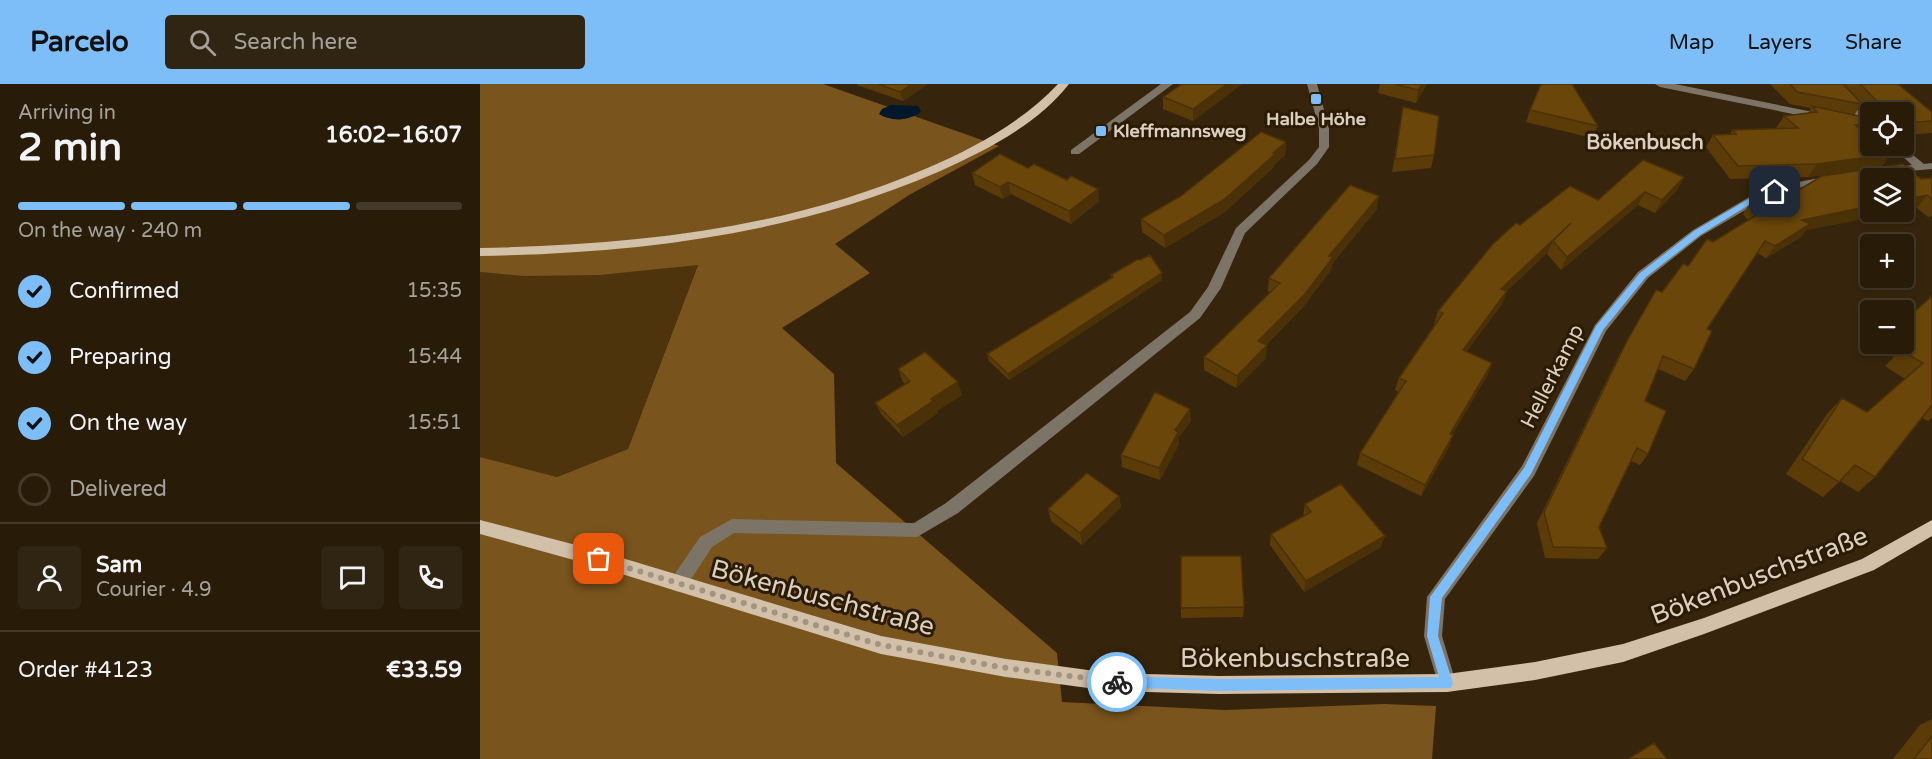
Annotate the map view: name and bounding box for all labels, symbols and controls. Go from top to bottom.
search box [165,15,585,69]
text: Parcelo [30,25,129,59]
icon: search [186,26,219,59]
text: Search here [234,29,358,55]
text: Map [1669,30,1714,55]
text: Layers [1747,30,1812,55]
text: Share [1845,30,1902,55]
marker: Halbe Höhe [1309,92,1323,106]
text: Arriving in [18,101,116,125]
map controls [1860,102,1914,354]
button: locate [1860,102,1914,156]
place label: Halbe Höhe [1266,108,1366,130]
place label: Kleffmannsweg [1113,120,1246,142]
text: 16:02–16:07 [325,122,462,148]
text: 2 min [18,124,122,171]
marker: Kleffmannsweg [1094,124,1108,138]
district label: Bökenbusch [1586,131,1704,155]
pin [1749,166,1800,217]
button: layers [1860,168,1914,222]
icon: home [1758,175,1791,208]
text: On the way · 240 m [18,219,202,243]
button: + [1860,234,1914,288]
icon: check [18,275,51,308]
text: Confirmed [69,278,179,304]
text: 15:35 [407,279,462,303]
button: − [1860,300,1914,354]
street label: Hellerkamp [1516,320,1589,432]
icon: check [18,341,51,374]
text: Preparing [69,344,172,370]
text: 15:44 [407,345,462,369]
icon: check [18,407,51,440]
text: On the way [69,410,187,436]
text: 15:51 [407,411,462,435]
text: Delivered [69,476,167,502]
street label: Bökenbuschstraße [1646,520,1872,631]
pin [573,533,624,584]
icon: bag [582,542,615,575]
button: person [18,546,81,609]
button: chat [321,546,384,609]
button: phone [399,546,462,609]
text: Sam [96,552,142,578]
street label: Bökenbuschstraße [708,553,938,642]
text: Courier · 4.9 [96,578,211,602]
street label: Bökenbuschstraße [1180,643,1410,674]
courier [1087,652,1147,712]
text: Order #4123 [18,657,153,683]
text: €33.59 [386,657,462,683]
icon: bike [1101,666,1134,699]

